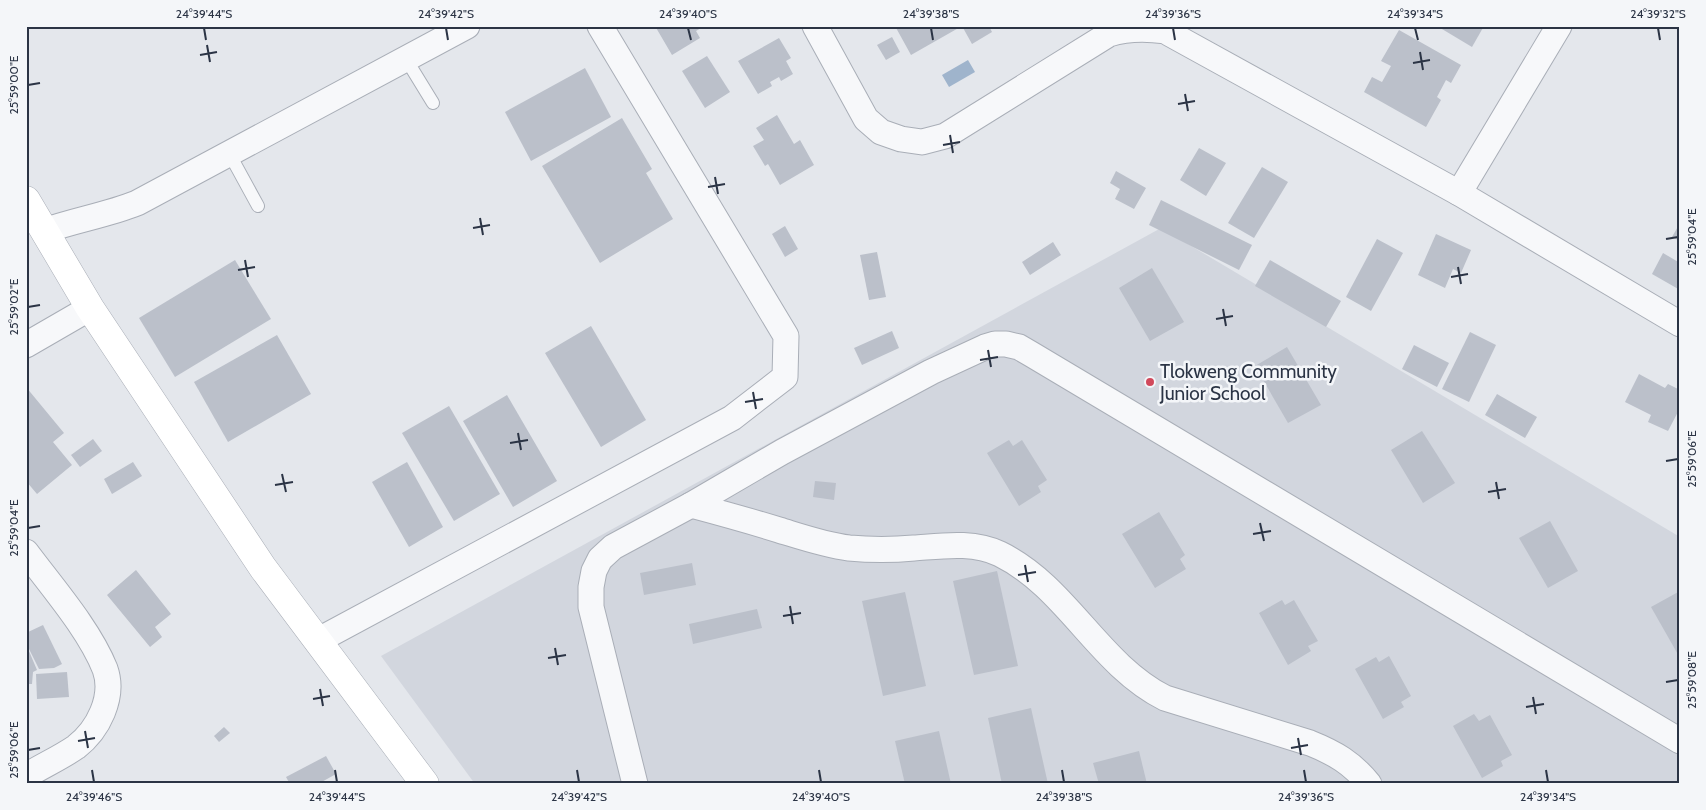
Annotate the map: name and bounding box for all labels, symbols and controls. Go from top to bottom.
text: 24°39'44"S [176,6,232,21]
text: 24°39'42"S [418,6,474,21]
text: 24°39'40"S [659,6,717,21]
text: 24°39'38"S [903,6,959,21]
text: 24°39'36"S [1145,6,1201,21]
text: 24°39'34"S [1387,6,1443,21]
text: 24°39'32"S [1630,6,1686,21]
text: 25°59'00"E [6,55,21,114]
text: 25°59'04"E [1684,208,1699,266]
text: 25°59'02"E [6,278,21,335]
place label: Tlokweng Community Junior School [1159,360,1337,405]
marker: Tlokweng Community Junior School [1144,376,1156,388]
text: 25°59'06"E [1684,430,1699,488]
text: 25°59'04"E [6,499,21,557]
text: 25°59'08"E [1684,651,1699,709]
text: 25°59'06"E [6,721,21,779]
text: 24°39'46"S [66,789,122,804]
text: 24°39'44"S [309,789,365,804]
text: 24°39'42"S [551,789,607,804]
text: 24°39'40"S [792,789,850,804]
text: 24°39'38"S [1036,789,1092,804]
text: 24°39'36"S [1278,789,1334,804]
text: 24°39'34"S [1520,789,1576,804]

